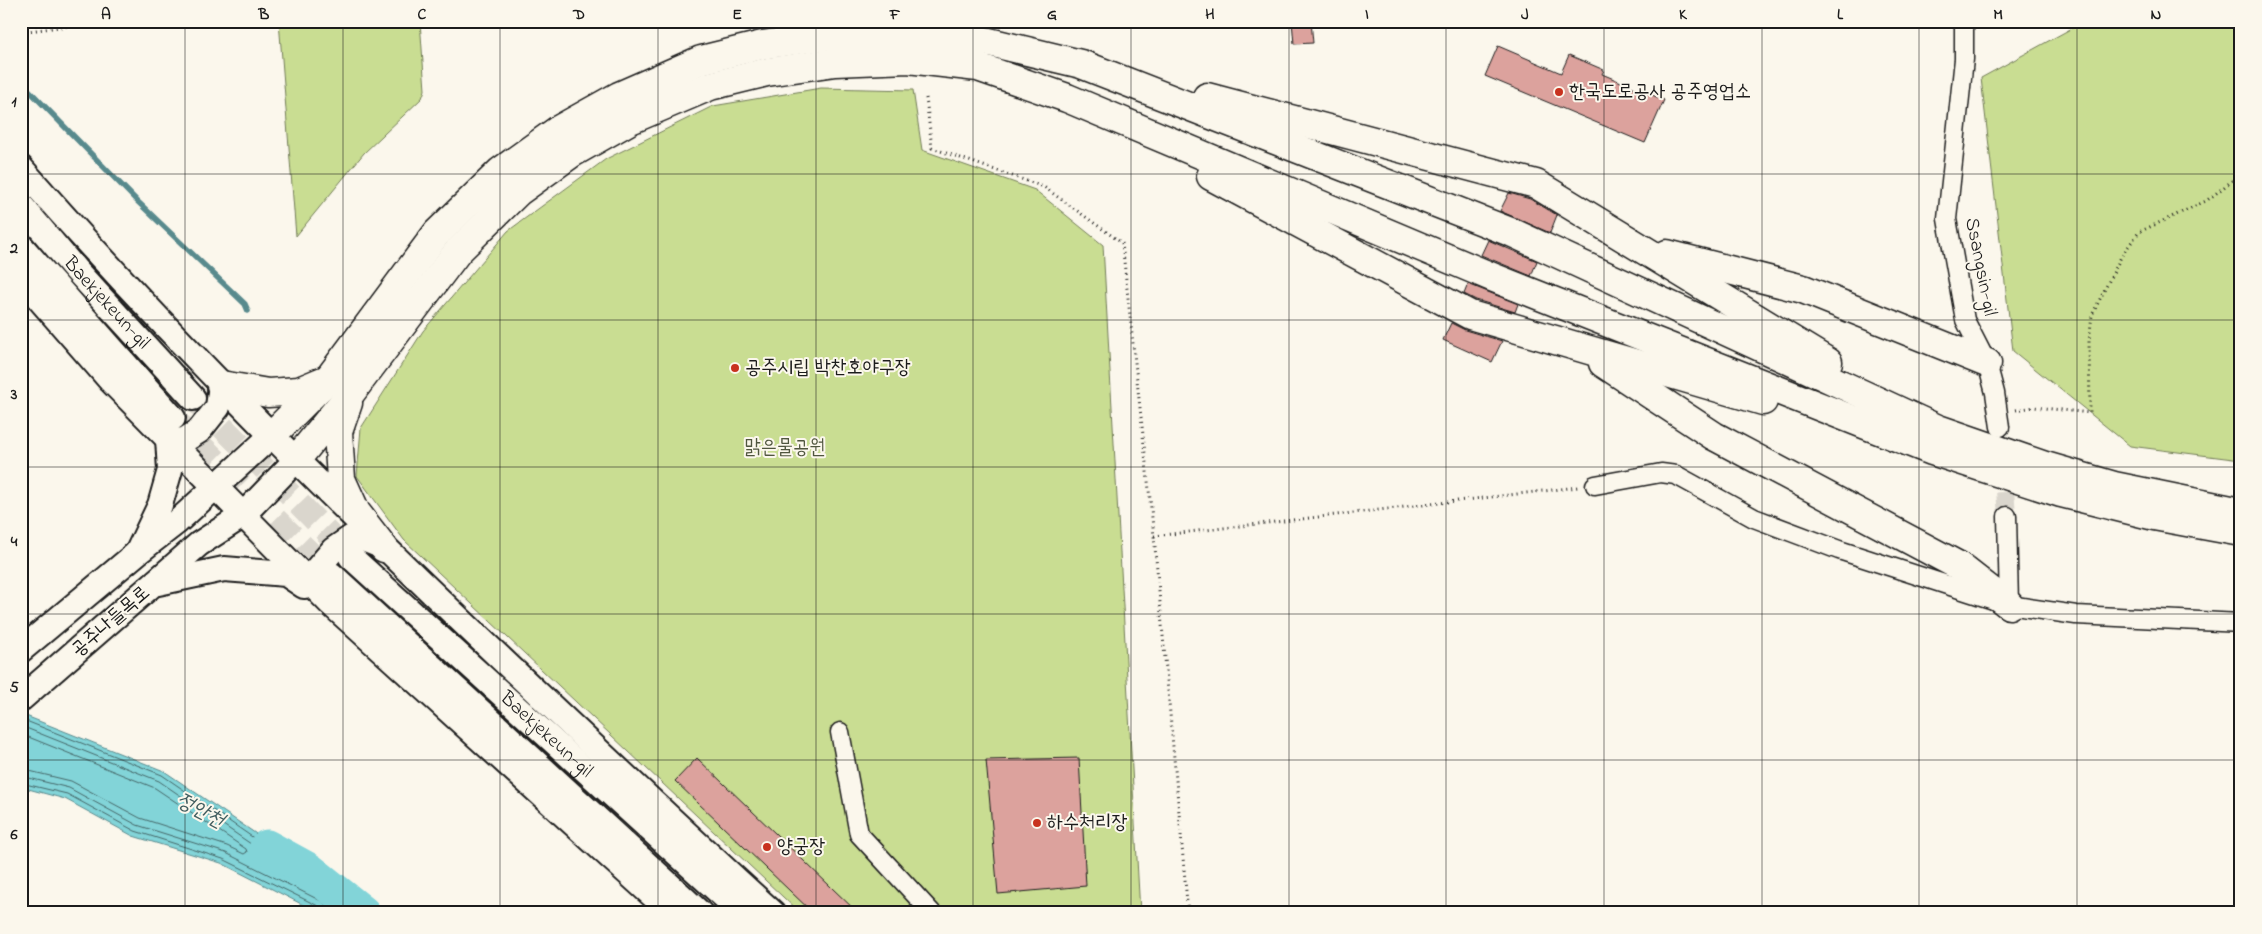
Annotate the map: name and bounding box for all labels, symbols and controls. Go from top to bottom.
text: A [101,3,111,27]
text: B [258,3,270,27]
text: C [418,3,427,27]
text: D [572,3,585,27]
text: E [732,3,742,27]
text: F [889,3,901,27]
text: G [1047,3,1057,27]
text: H [1205,3,1215,27]
text: I [1365,3,1369,27]
text: J [1521,3,1529,27]
text: K [1679,3,1688,27]
text: L [1837,3,1844,27]
text: M [1993,3,2003,27]
text: N [2151,3,2162,27]
place label: 한국도로공사 공주영업소 [1569,78,1751,107]
marker: 한국도로공사 공주영업소 [1553,86,1565,98]
text: 1 [11,90,17,114]
street label: Ssangsin-gil [1955,215,2004,319]
text: 2 [9,237,18,261]
street label: Baekjekeun-gil [55,249,157,356]
place label: 공주시립 박찬호야구장 [745,354,911,383]
marker: 공주시립 박찬호야구장 [729,362,741,374]
text: 3 [10,383,18,407]
park label: 맑은물공원 [745,434,825,463]
text: 4 [10,530,18,554]
street label: 공주나들목로 [65,579,157,665]
text: 5 [9,676,19,700]
street label: Baekjekeun-gil [492,684,599,785]
water label: 정안천 [171,786,231,837]
place label: 하수처리장 [1047,809,1127,838]
marker: 하수처리장 [1031,817,1043,829]
text: 6 [9,823,18,847]
place label: 양궁장 [777,833,825,862]
marker: 양궁장 [761,841,773,853]

